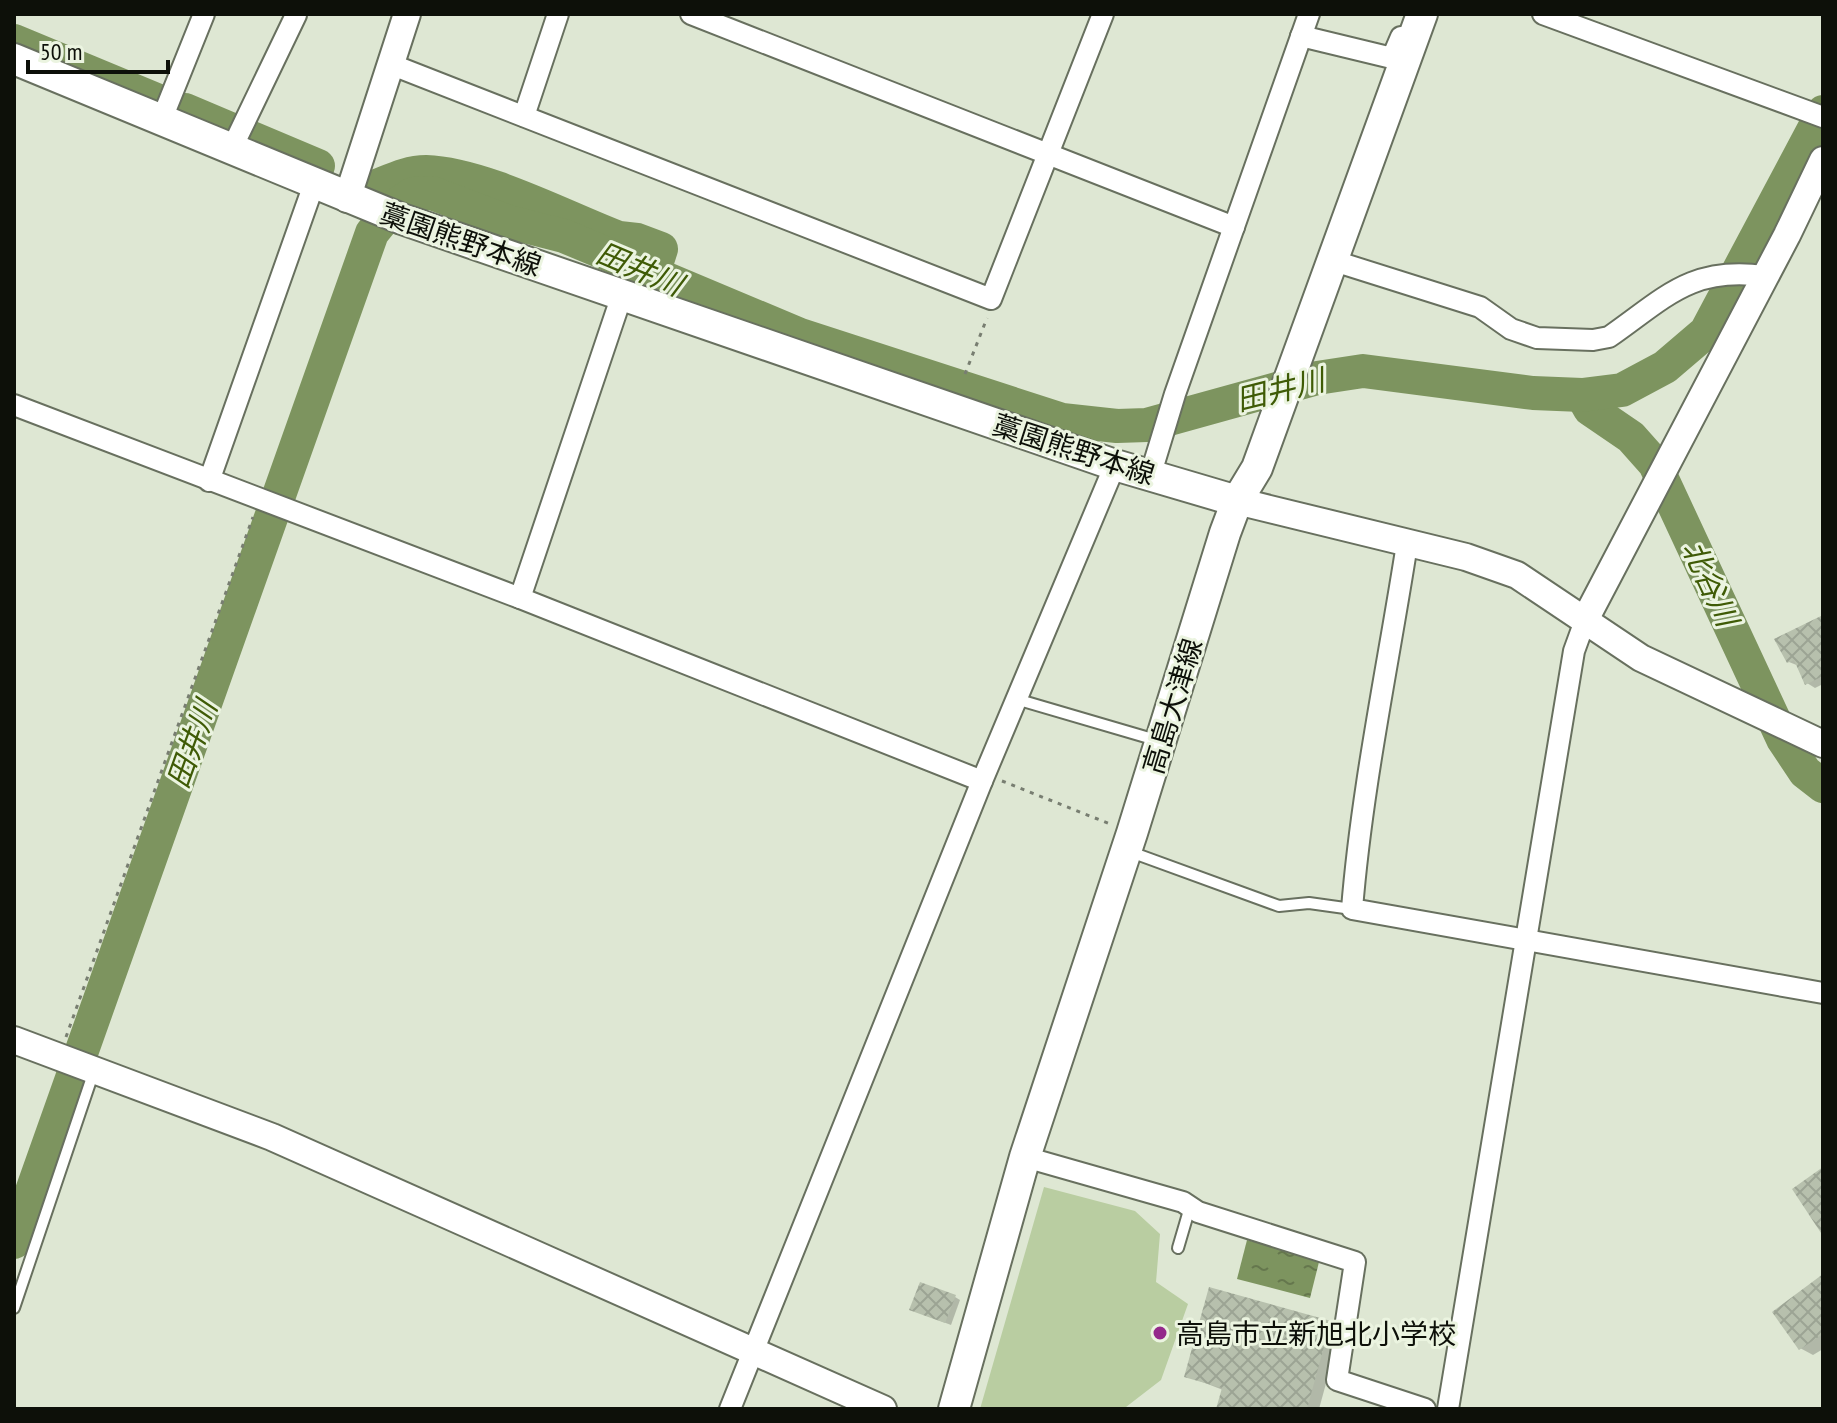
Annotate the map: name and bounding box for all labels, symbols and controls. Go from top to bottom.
scale bar [28,24,168,74]
text: 50 m [40,36,82,67]
street label: 藁園熊野本線 [376,194,546,284]
water label: 田井川 [591,232,692,305]
water label: 田井川 [1232,358,1331,419]
street label: 藁園熊野本線 [988,405,1160,493]
water label: 北谷川 [1674,534,1749,635]
street label: 高島大津線 [1134,634,1210,778]
water label: 田井川 [157,692,226,793]
place label: 高島市立新旭北小学校 [1176,1315,1456,1352]
marker: 高島市立新旭北小学校 [1151,1324,1169,1342]

